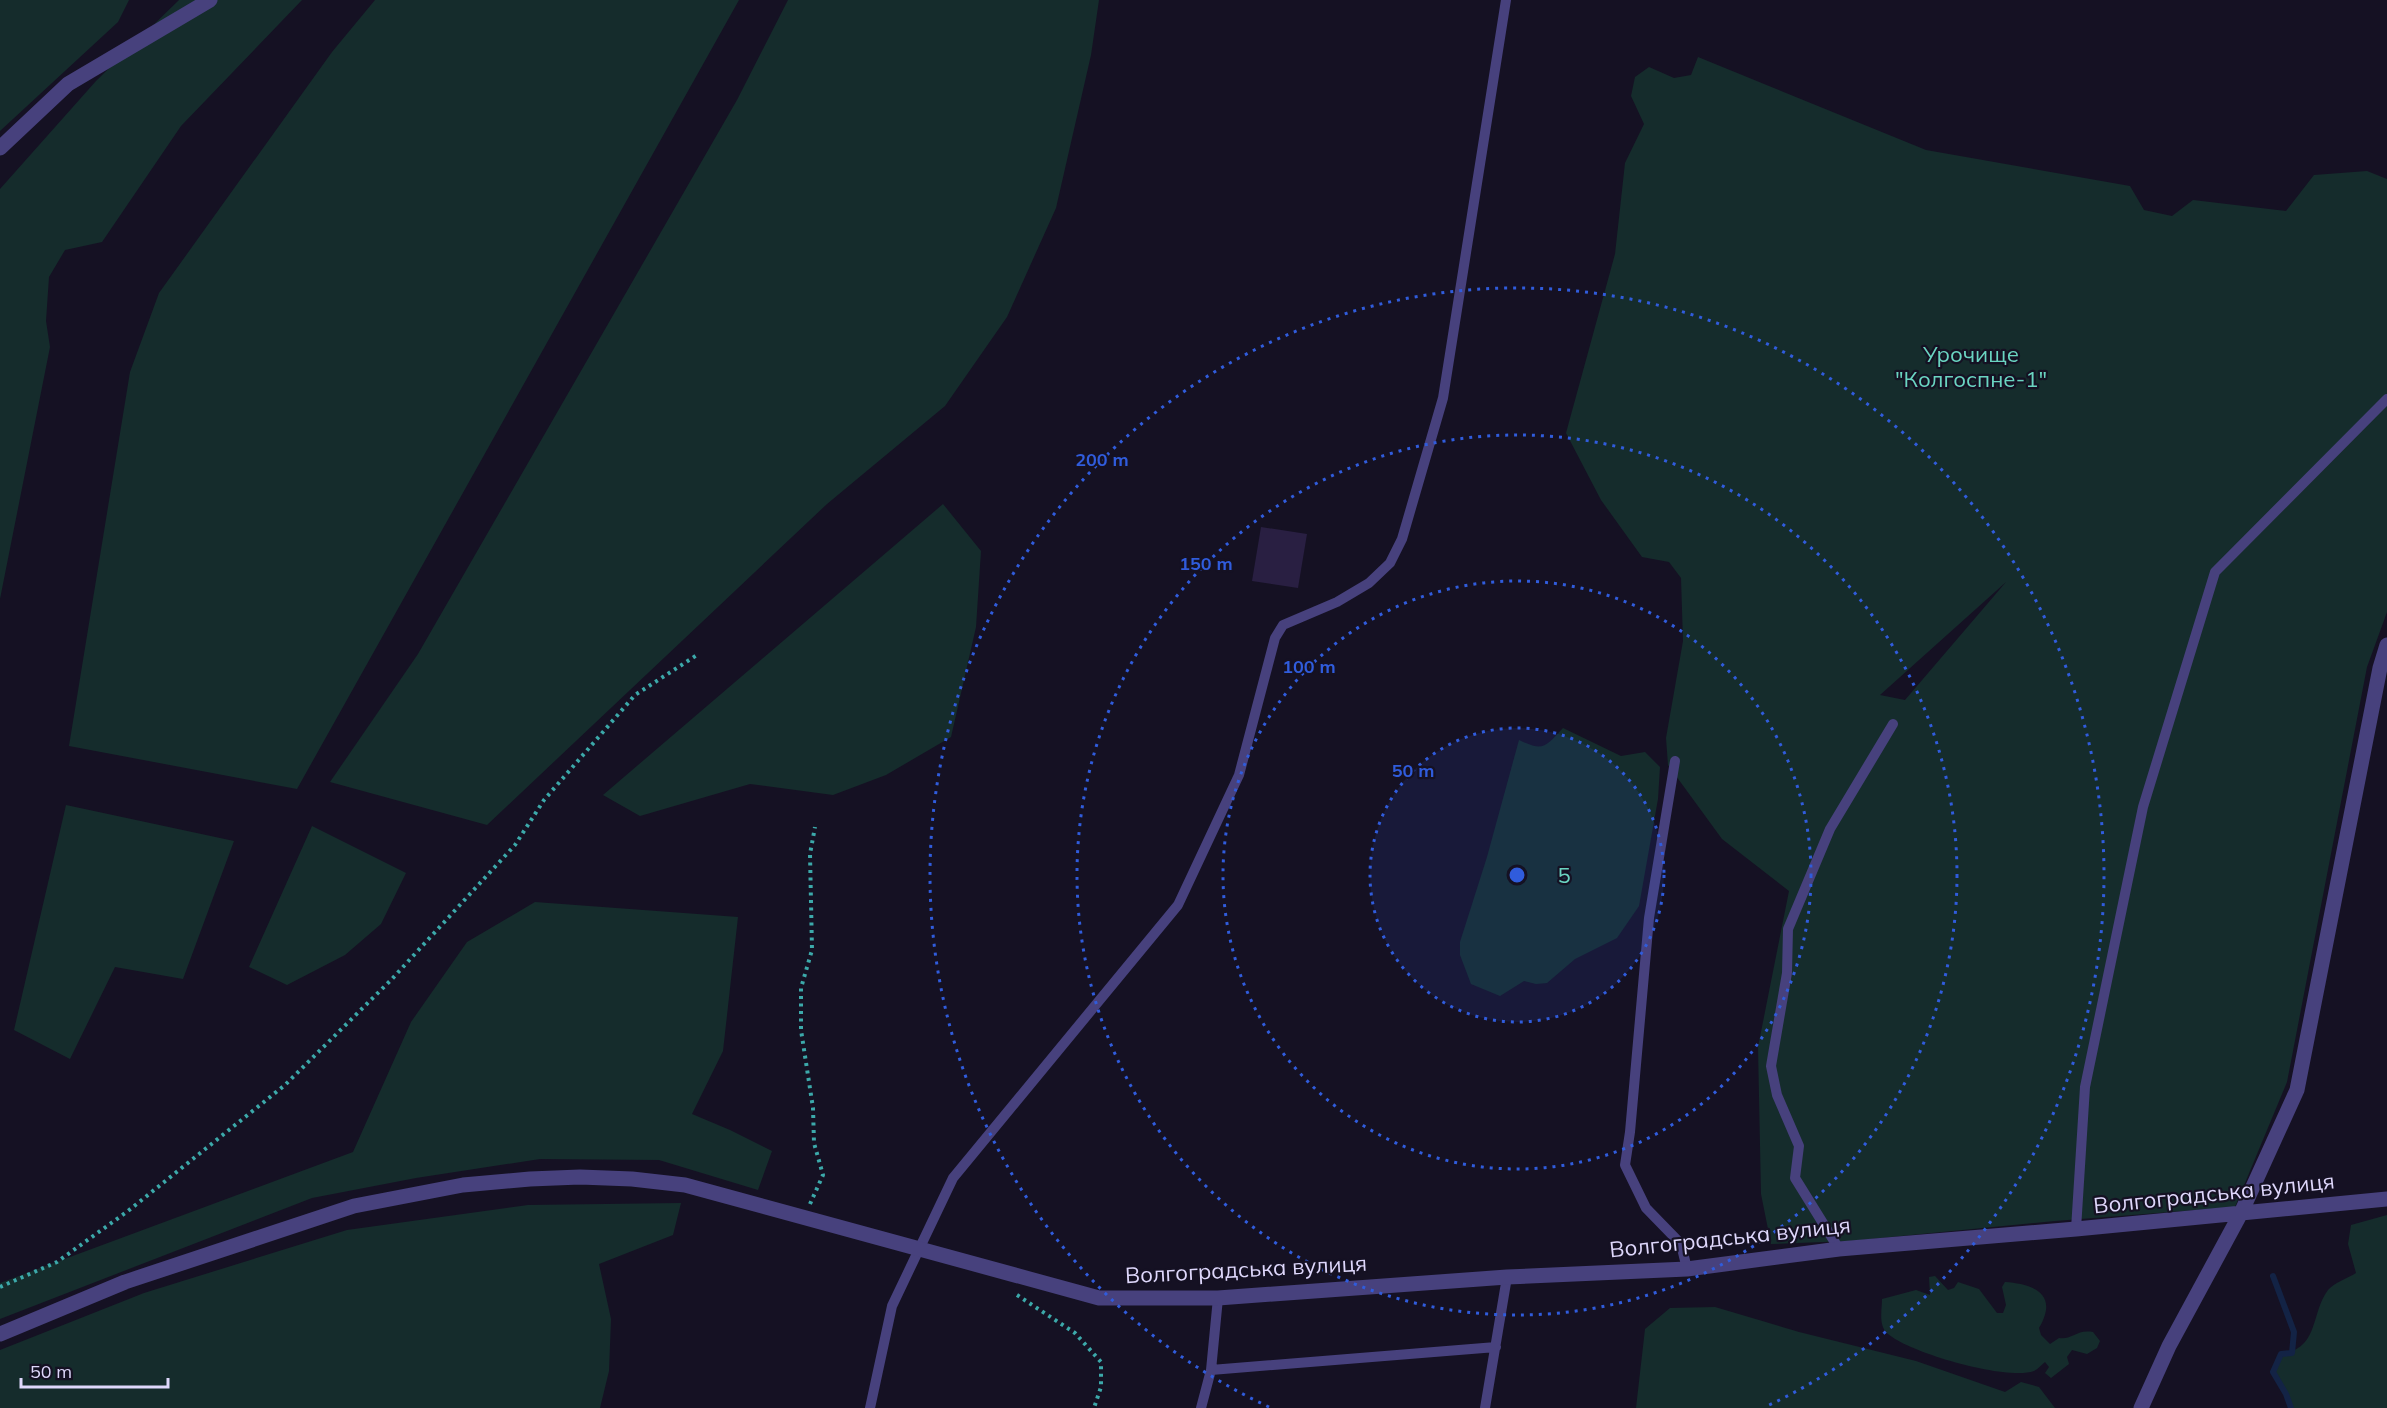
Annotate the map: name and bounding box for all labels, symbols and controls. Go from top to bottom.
park label: Урочище "Колгоспне-1" [1895,340,2047,393]
text: 200 m [1075,448,1129,471]
text: 150 m [1179,552,1233,575]
text: 100 m [1282,655,1336,678]
text: 50 m [1392,759,1434,782]
park label: 5 [1557,861,1571,889]
centre of rings [1507,865,1527,885]
street label: Волгоградська вулиця [2092,1166,2336,1220]
street label: Волгоградська вулиця [1608,1210,1852,1264]
street label: Волгоградська вулиця [1124,1249,1368,1289]
scale bar [21,1351,168,1389]
text: 50 m [30,1360,72,1383]

